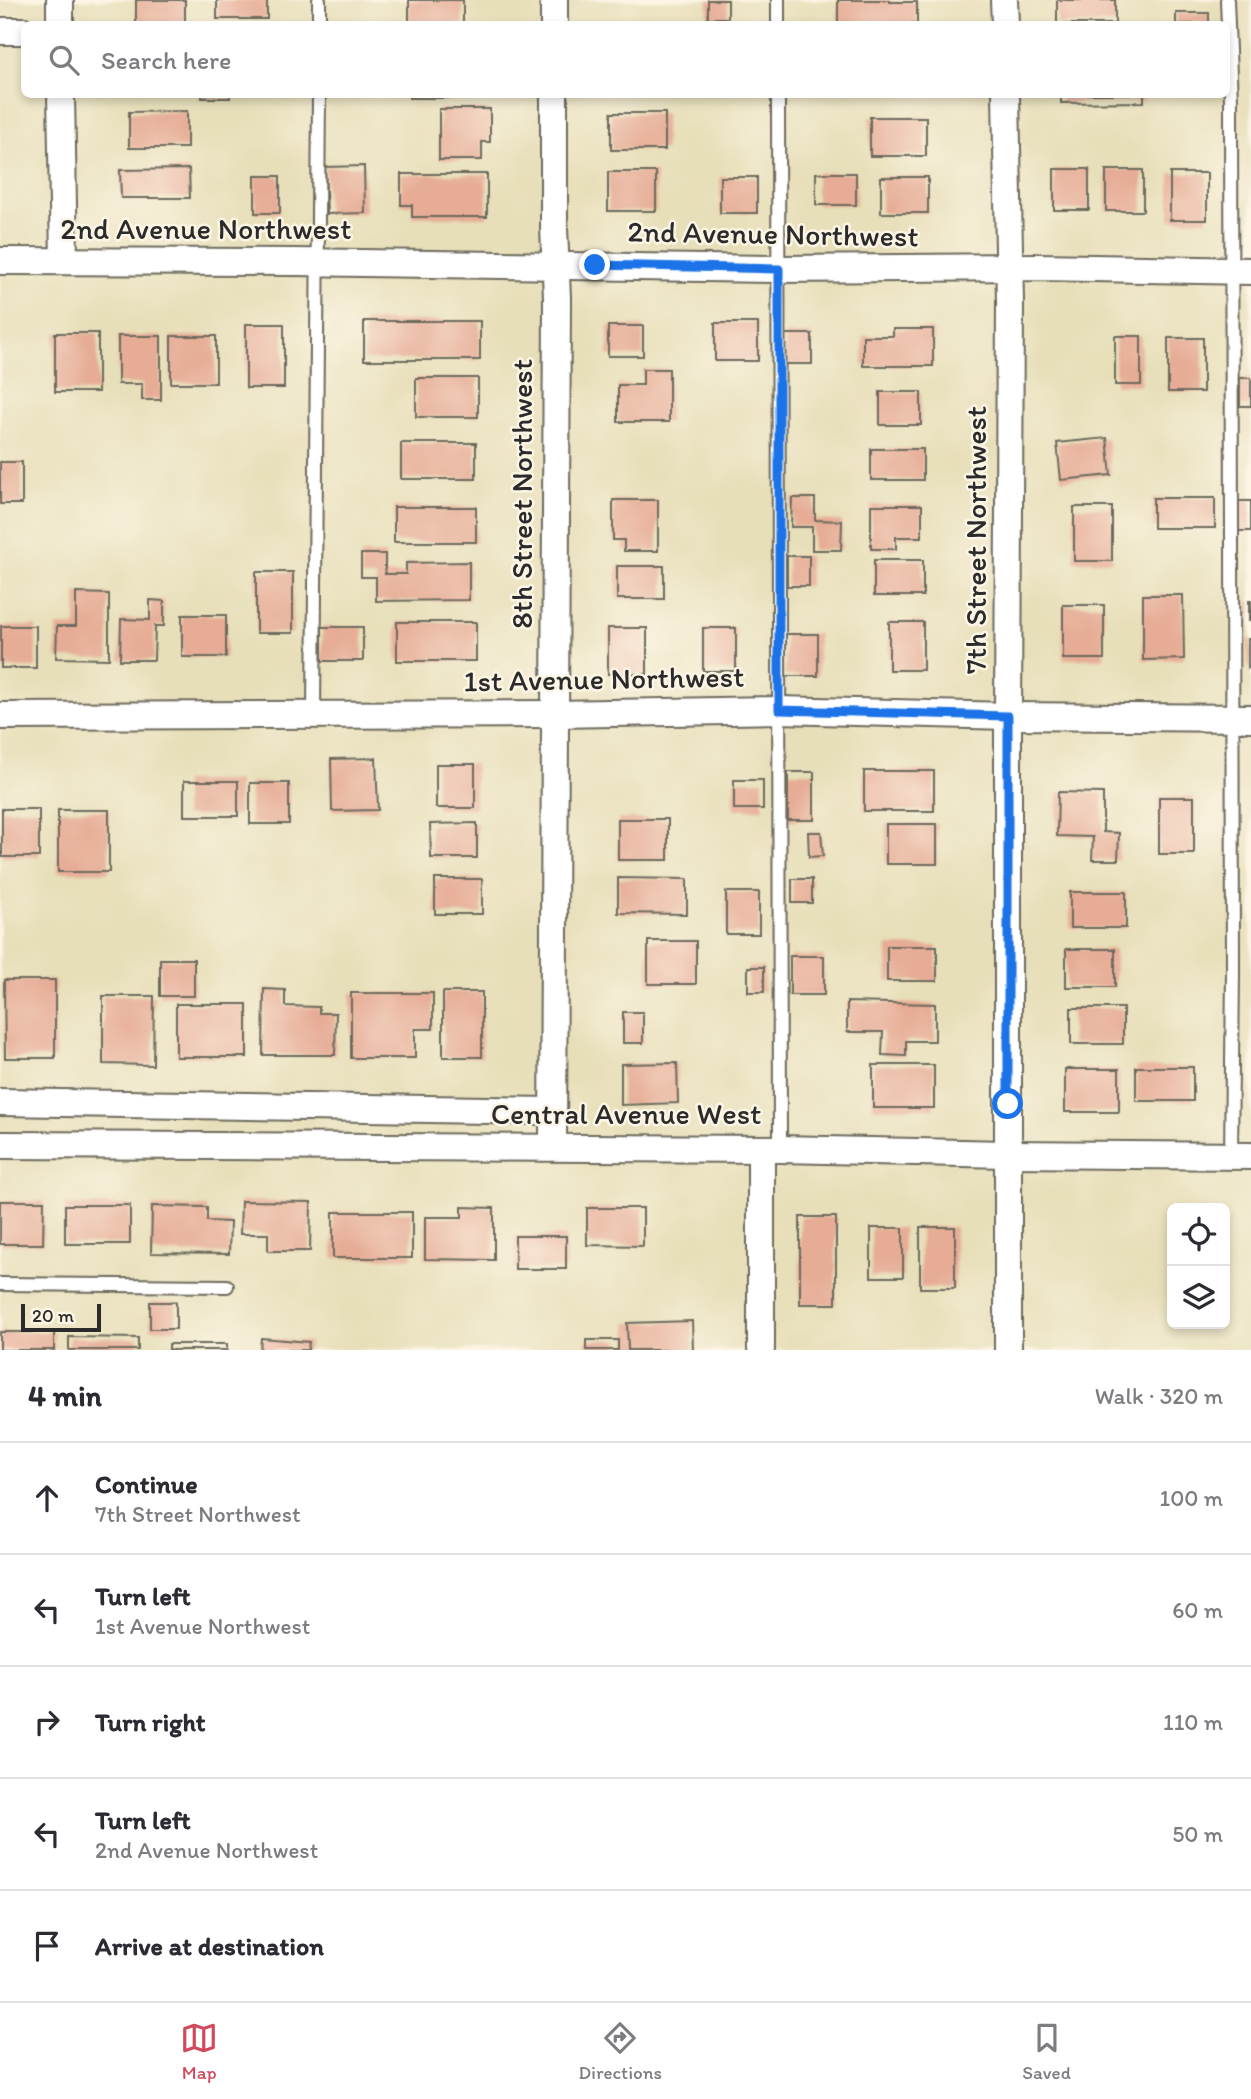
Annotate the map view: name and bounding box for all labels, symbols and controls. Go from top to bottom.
search box [21,21,1230,98]
icon: search [45,41,83,79]
text: Search here [101,44,231,76]
street label: 2nd Avenue Northwest [60,210,352,247]
street label: 2nd Avenue Northwest [627,212,919,255]
route end [579,249,610,280]
street label: 8th Street Northwest [503,359,540,629]
street label: 7th Street Northwest [957,406,994,674]
street label: 1st Avenue Northwest [463,658,745,699]
route start [992,1088,1023,1119]
street label: Central Avenue West [491,1095,761,1132]
map controls [1167,1203,1230,1329]
button: locate [1167,1203,1230,1266]
button: layers [1167,1266,1230,1329]
scale bar [21,1301,102,1333]
text: 20 m [32,1304,74,1327]
text: 4 min [28,1377,102,1414]
text: Walk · 320 m [1095,1382,1223,1410]
text: Continue [95,1468,198,1500]
icon: ahead [28,1479,66,1517]
text: 100 m [1159,1484,1223,1512]
text: 7th Street Northwest [95,1500,301,1528]
text: Turn left [95,1580,191,1612]
icon: left [28,1591,66,1629]
text: 60 m [1172,1596,1223,1624]
text: 1st Avenue Northwest [95,1612,310,1640]
icon: right [28,1703,66,1741]
text: Turn right [95,1706,206,1738]
text: 110 m [1163,1708,1223,1736]
text: Turn left [95,1804,191,1836]
icon: left [28,1815,66,1853]
text: 50 m [1172,1820,1223,1848]
text: 2nd Avenue Northwest [95,1836,318,1864]
icon: arrive [28,1927,66,1965]
text: Arrive at destination [95,1930,324,1962]
tab: Map [180,2019,218,2084]
tab: Directions [578,2019,662,2084]
tab: Saved [1022,2019,1071,2084]

